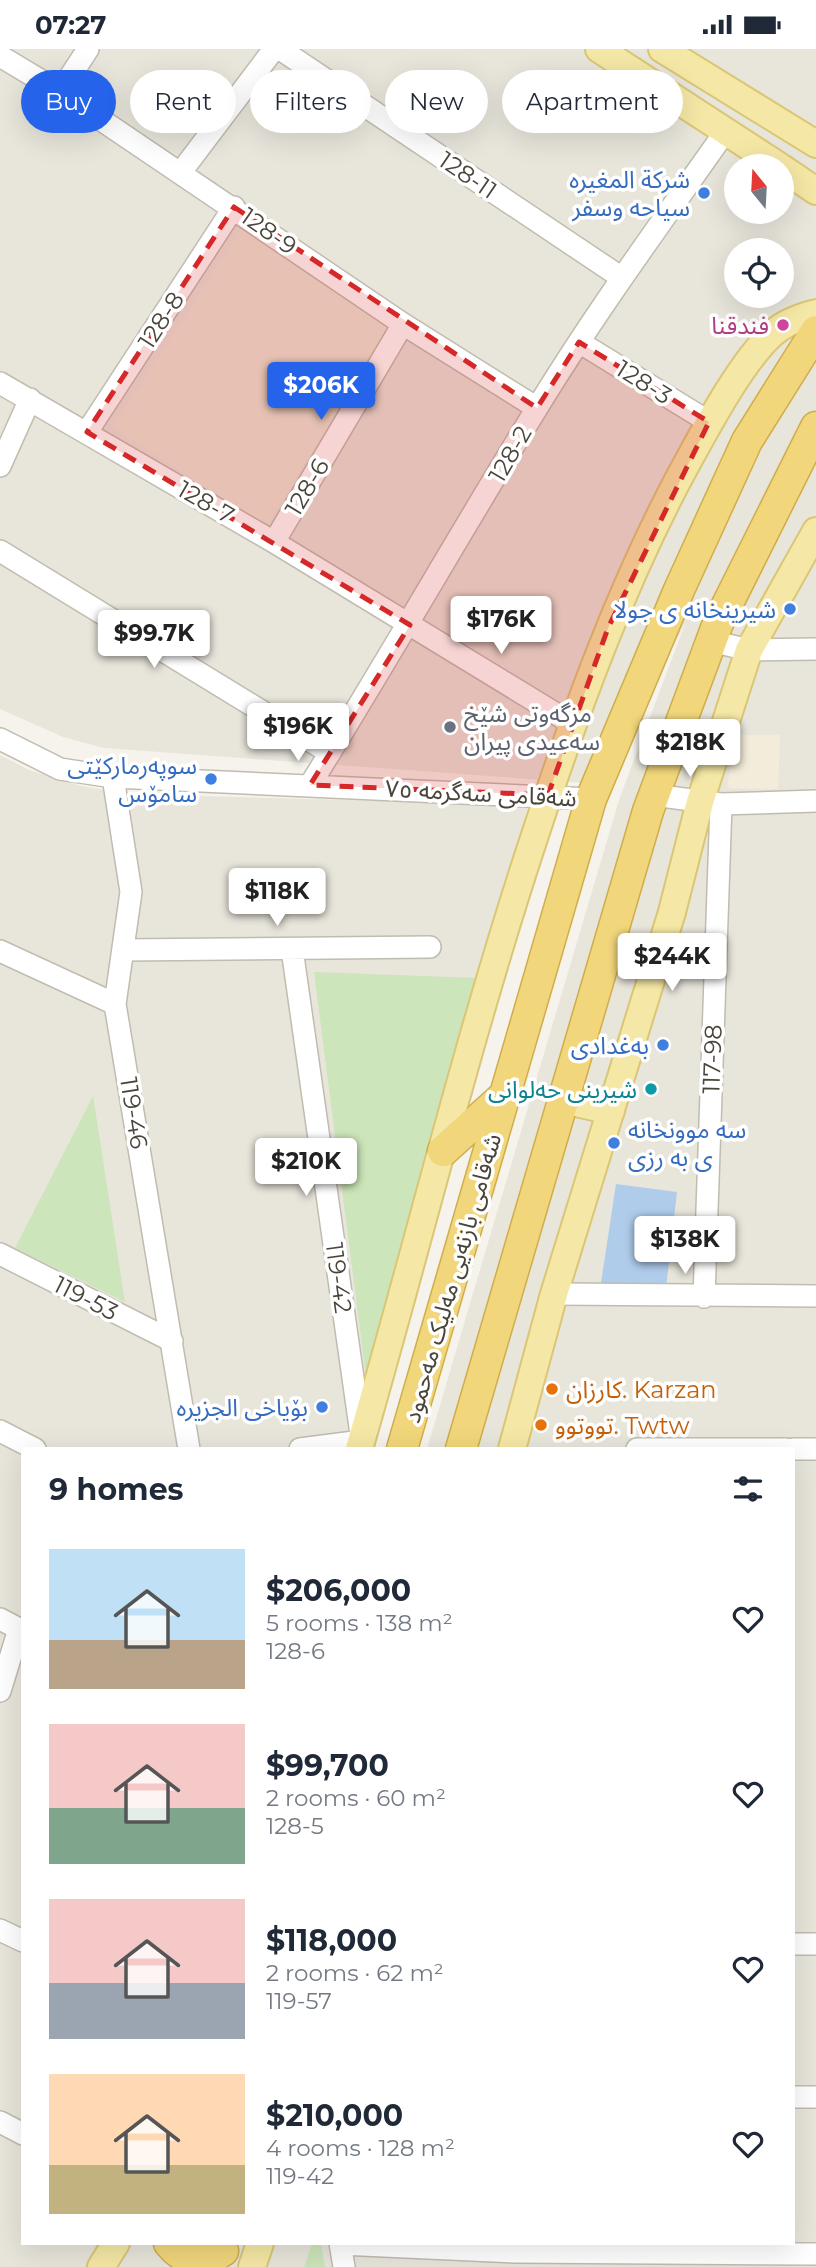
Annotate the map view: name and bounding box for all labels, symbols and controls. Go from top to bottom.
text: 07:27 [35,9,106,41]
chip: Buy [21,70,116,133]
chip: Rent [130,70,236,133]
chip: Filters [250,70,371,133]
chip: New [385,70,488,133]
chip: Apartment [502,70,683,133]
street label: 128-11 [433,145,503,205]
north arrow [724,154,794,224]
map controls [724,154,794,308]
place label: شركة المغيره سياحه وسفر [569,165,690,222]
marker: شركة المغيره سياحه وسفر [696,185,712,201]
street label: 128-9 [236,202,302,260]
button: locate [724,238,794,308]
street label: 128-8 [132,286,190,354]
place label: فندقنا [711,311,769,340]
marker: فندقنا [775,317,791,333]
street label: 128-3 [611,354,677,410]
pin: $206K [272,363,370,422]
text: $206K [283,371,359,399]
street label: 128-2 [482,421,538,487]
street label: 128-6 [279,453,335,521]
street label: 128-7 [172,474,240,530]
place label: شیرینخانه ی جولا [613,595,776,624]
pin: $176K [452,597,550,656]
marker: شیرینخانه ی جولا [782,601,798,617]
text: $176K [467,605,535,633]
pin: $99.7K [97,611,211,670]
text: $99.7K [114,619,194,647]
place label: مزگەوتی شێخ سەعیدی پیران [464,699,600,757]
pin: $196K [249,703,347,763]
text: $196K [263,712,333,740]
marker: مزگەوتی شێخ سەعیدی پیران [442,719,458,735]
pin: $218K [641,719,739,779]
text: $218K [655,728,725,756]
place label: سوپەرمارکێتی سامۆس [67,751,197,808]
marker: سوپەرمارکێتی سامۆس [203,771,219,787]
street label: شەقامی سەگرمە ٧٥ [385,774,577,812]
pin: $118K [228,869,326,928]
text: $118K [245,877,309,905]
pin: $244K [623,933,721,993]
text: $244K [634,942,710,970]
street label: 117-98 [696,1024,728,1094]
place label: بەغدادی [571,1031,649,1060]
marker: بەغدادی [655,1037,671,1053]
street label: 119-46 [114,1075,154,1151]
place label: شیرینی ‌حەلوانی [488,1075,637,1104]
marker: شیرینی ‌حەلوانی [643,1081,659,1097]
place label: سه موونخانه ی به رزی [628,1115,746,1172]
street label: شەقامی بازنەیی مەلیک مەحمود [397,1130,507,1426]
marker: سه موونخانه ی به رزی [606,1135,622,1151]
pin: $210K [257,1139,355,1198]
text: $210K [271,1147,341,1175]
pin: $138K [636,1217,734,1276]
text: $138K [650,1225,720,1253]
street label: 119-42 [320,1241,358,1315]
street label: 119-53 [49,1270,123,1326]
place label: کارزان. Karzan [566,1375,717,1404]
marker: کارزان. Karzan [544,1381,560,1397]
place label: بۆیاخی الجزیرە [177,1393,308,1422]
marker: بۆیاخی الجزیرە [314,1399,330,1415]
place label: تووتوو. Twtw [555,1411,690,1440]
marker: تووتوو. Twtw [533,1417,549,1433]
icon: filters [729,1470,767,1508]
text: 9 homes [49,1471,184,1508]
text: $206,000 [266,1572,411,1609]
icon: home [105,1577,189,1661]
icon: heart [729,1600,767,1638]
text: 5 rooms · 138 m² [266,1609,453,1637]
text: 128-6 [266,1637,325,1665]
text: $99,700 [266,1747,389,1784]
icon: home [105,1752,189,1836]
icon: heart [729,1775,767,1813]
text: 2 rooms · 60 m² [266,1784,446,1812]
text: 128-5 [266,1812,324,1840]
text: $118,000 [266,1922,397,1959]
icon: home [105,1927,189,2011]
icon: heart [729,1950,767,1988]
text: 2 rooms · 62 m² [266,1959,444,1987]
text: 119-57 [266,1987,332,2015]
text: $210,000 [266,2097,403,2134]
icon: home [105,2102,189,2186]
icon: heart [729,2125,767,2163]
text: 4 rooms · 128 m² [266,2134,455,2162]
text: 119-42 [266,2162,334,2190]

